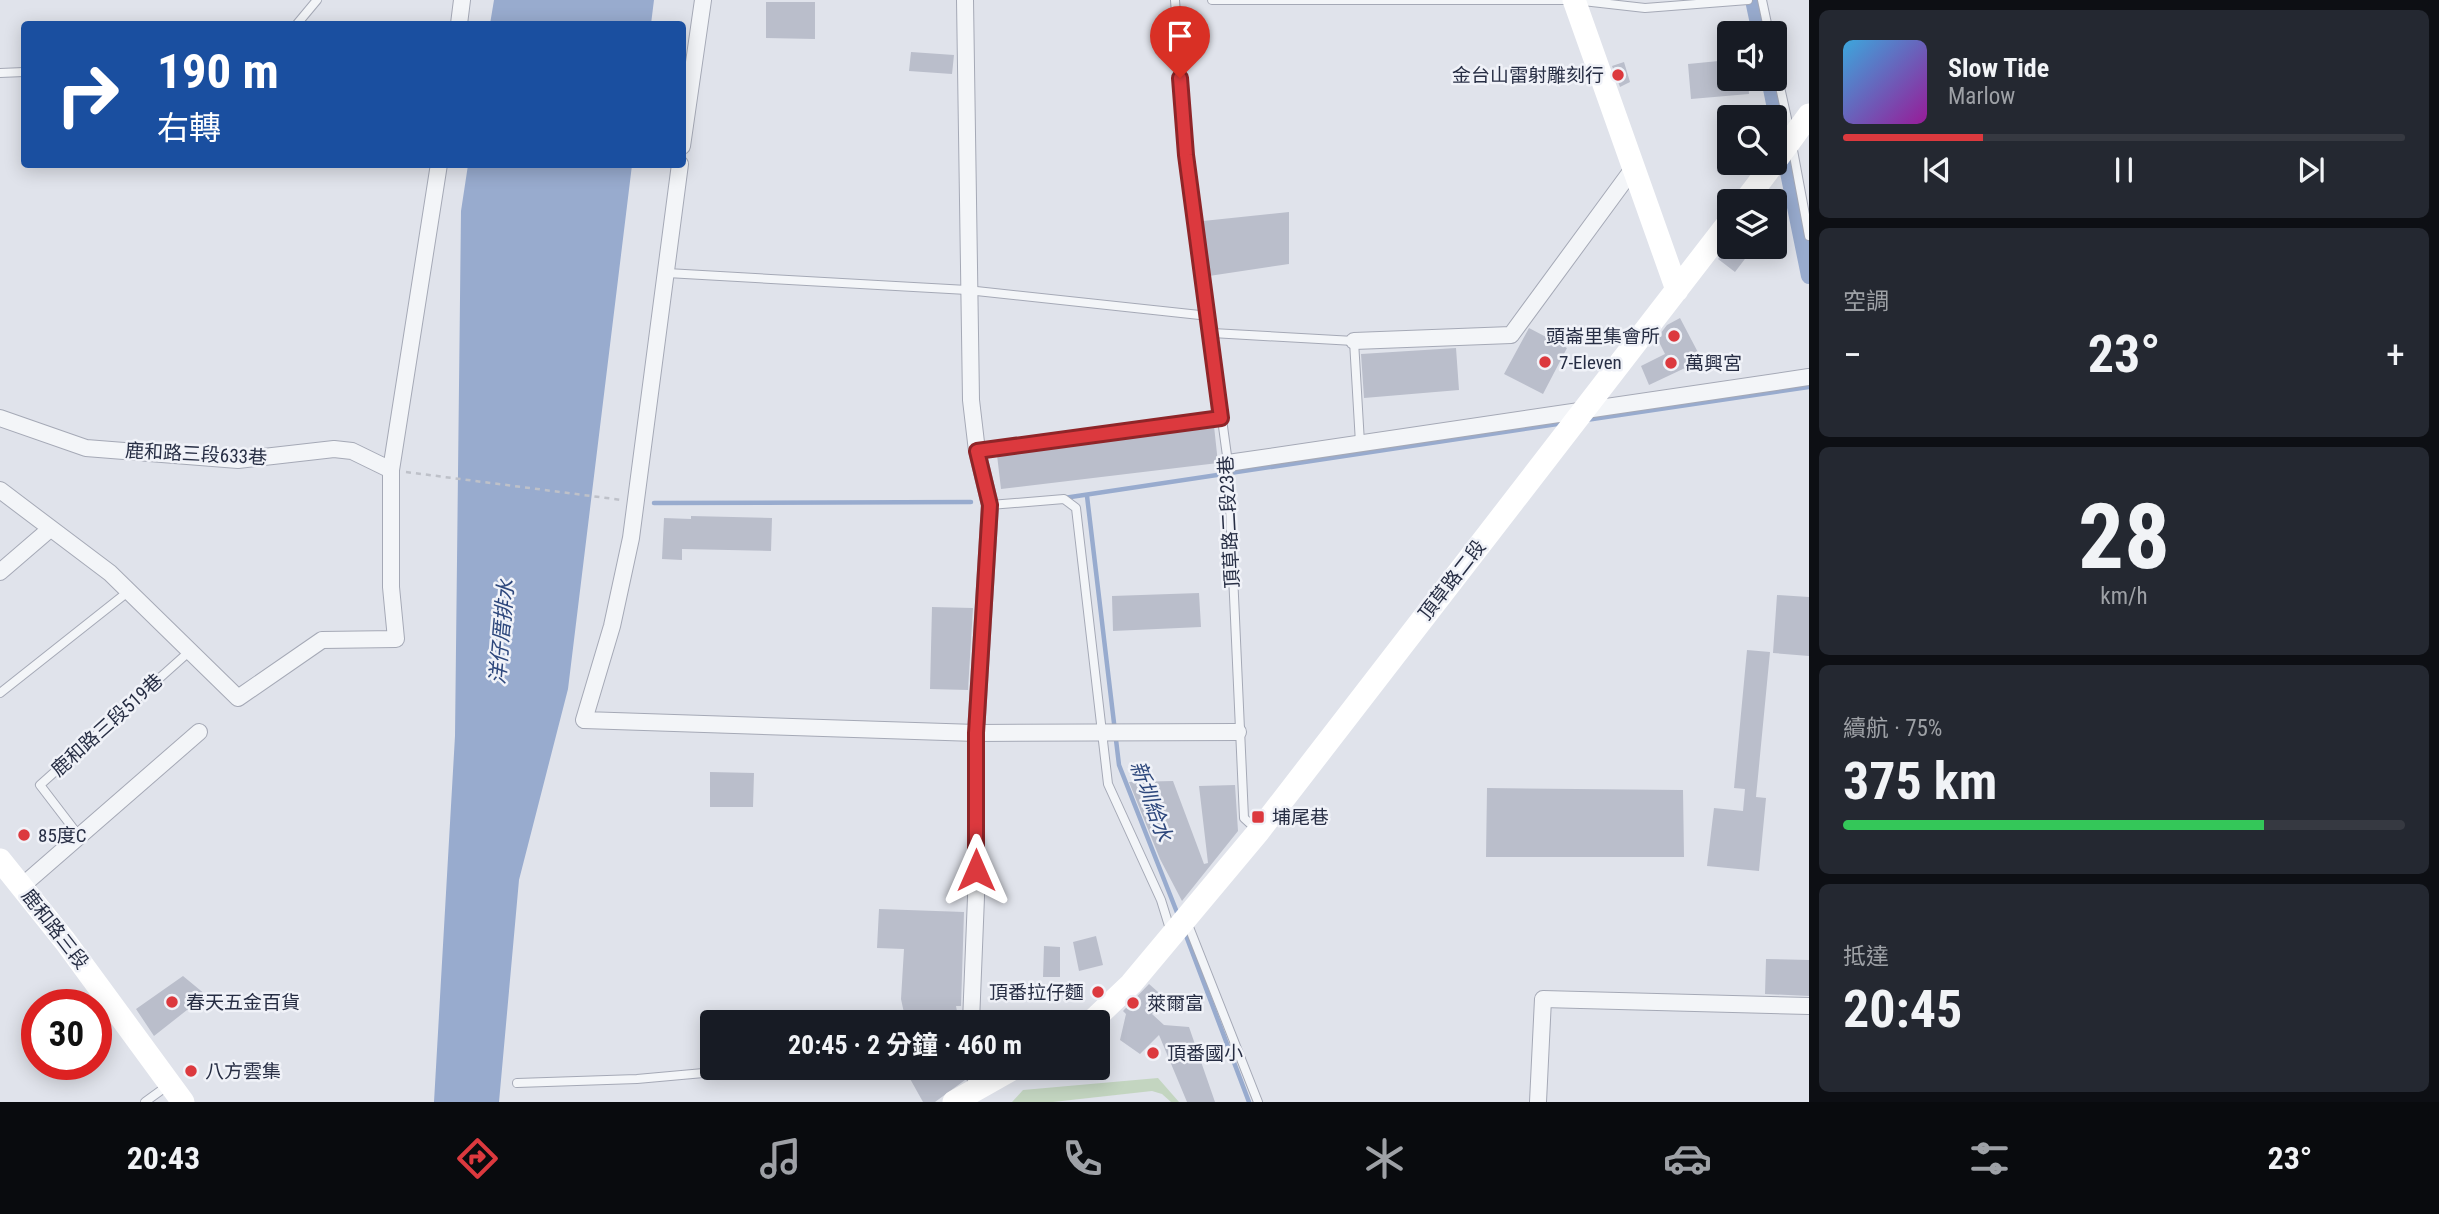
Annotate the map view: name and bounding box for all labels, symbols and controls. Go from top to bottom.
pin [1150,6,1210,78]
icon: arrive [1161,17,1199,55]
map controls [1717,21,1787,259]
button: sound [1717,21,1787,91]
text: 190 m [157,43,279,100]
icon: right [42,49,133,140]
text: Slow Tide [1948,53,2049,83]
place label: 金台山雷射雕刻行 [1452,64,1604,87]
marker: 金台山雷射雕刻行 [1610,67,1626,83]
text: Marlow [1948,83,2015,110]
button: search [1717,105,1787,175]
text: 右轉 [157,109,221,147]
icon: previous [1918,151,1956,189]
icon: pause [2105,151,2143,189]
icon: next [2292,151,2330,189]
button: layers [1717,189,1787,259]
text: 空調 [1843,288,1889,315]
text: 23° [2088,324,2160,385]
place label: 頭崙里集會所 [1546,325,1660,348]
marker: 頭崙里集會所 [1666,328,1682,344]
text: − [1843,333,1862,377]
text: + [2386,333,2405,377]
place label: 7-Eleven [1559,351,1622,374]
place label: 萬興宮 [1685,352,1742,375]
marker: 7-Eleven [1537,354,1553,370]
marker: 萬興宮 [1663,355,1679,371]
street label: 鹿和路三段633巷 [124,439,268,469]
street label: 頂草路二段23巷 [1214,455,1244,589]
text: 28 [2078,484,2170,590]
street label: 頂草路二段 [1414,535,1490,625]
water label: 洋仔厝排水 [485,578,519,685]
text: km/h [2100,583,2148,610]
street label: 鹿和路三段519巷 [46,669,168,781]
text: 續航 · 75% [1843,715,1942,742]
text: 375 km [1843,751,1997,812]
water label: 新圳給水 [1125,757,1177,846]
place label: 埔尾巷 [1272,806,1329,829]
marker: 埔尾巷 [1250,809,1266,825]
place label: 85度C [38,824,87,847]
marker: 85度C [16,827,32,843]
position arrow [939,833,1013,907]
street label: 鹿和路三段 [17,884,93,974]
text: 抵達 [1843,943,1889,970]
text: 20:45 [1843,979,1962,1040]
place label: 頂番拉仔麵 [989,981,1084,1004]
marker: 頂番拉仔麵 [1090,984,1106,1000]
speed limit sign: 30 [21,989,112,1080]
place label: 春天五金百貨 [186,991,300,1014]
place label: 萊爾富 [1147,992,1204,1015]
marker: 春天五金百貨 [164,994,180,1010]
marker: 萊爾富 [1125,995,1141,1011]
text: 20:45 · 2 分鐘 · 460 m [788,1030,1022,1060]
place label: 頂番國小 [1167,1042,1243,1065]
marker: 頂番國小 [1145,1045,1161,1061]
place label: 八方雲集 [205,1060,281,1083]
marker: 八方雲集 [183,1063,199,1079]
icon: directions [453,1134,502,1183]
icon: music [756,1134,805,1183]
icon: phone [1058,1134,1107,1183]
icon: climate [1360,1134,1409,1183]
icon: car [1663,1134,1712,1183]
icon: filters [1965,1134,2014,1183]
text: 20:43 [127,1139,200,1177]
text: 23° [2268,1139,2312,1177]

